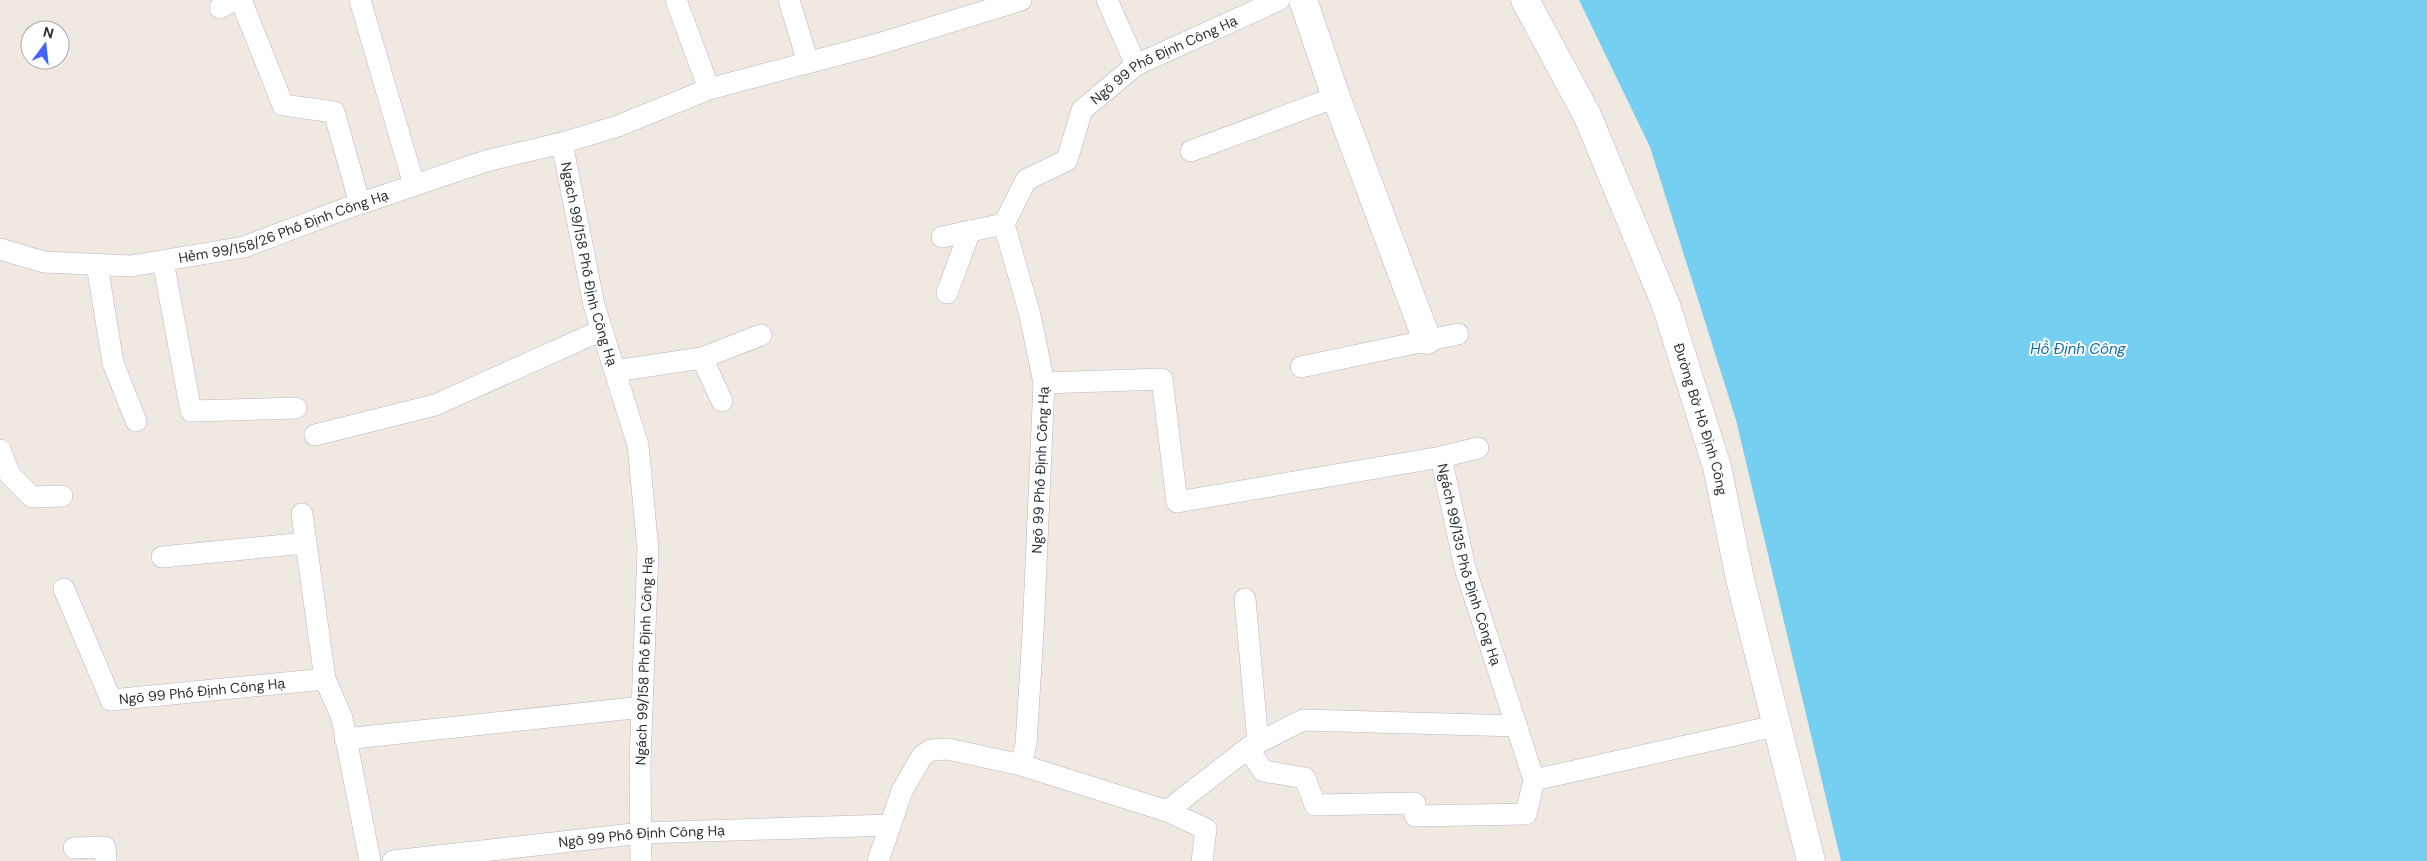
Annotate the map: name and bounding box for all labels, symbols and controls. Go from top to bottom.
street label: Ngõ 99 Phố Định Công Hạ [1086,11,1240,108]
north arrow [20,20,70,70]
text: N [41,22,56,42]
street label: Ngách 99/158 Phố Định Công Hạ [557,160,622,368]
street label: Hẻm 99/158/26 Phố Định Công Hạ [177,186,391,267]
water label: Hồ Định Công [2030,339,2126,359]
street label: Đường Bờ Hồ Định Công [1670,341,1732,497]
street label: Ngõ 99 Phố Định Công Hạ [1028,386,1053,554]
street label: Ngách 99/135 Phố Định Công Hạ [1434,462,1505,668]
street label: Ngách 99/158 Phố Định Công Hạ [631,556,657,766]
street label: Ngõ 99 Phố Định Công Hạ [118,674,286,708]
street label: Ngõ 99 Phố Định Công Hạ [557,821,725,851]

